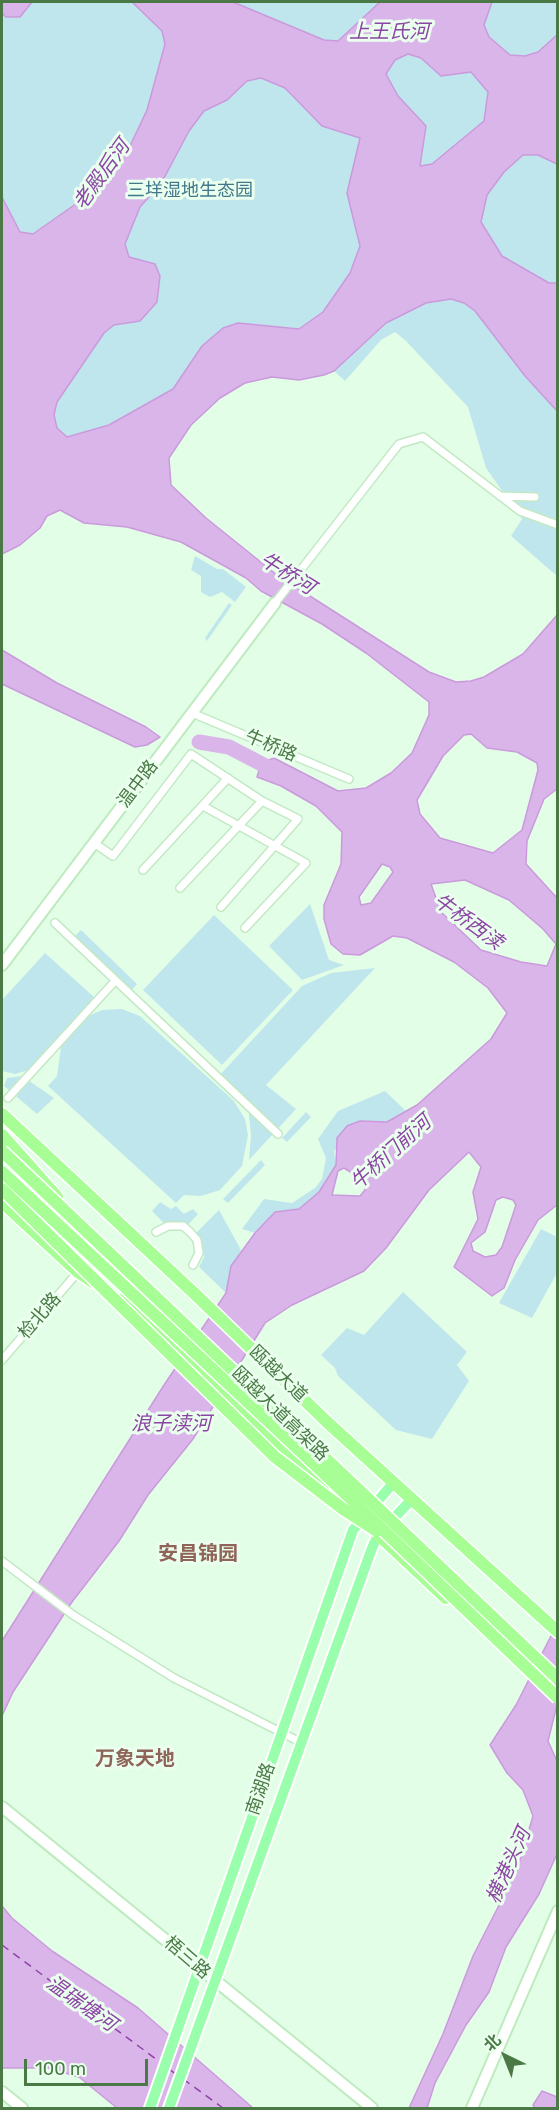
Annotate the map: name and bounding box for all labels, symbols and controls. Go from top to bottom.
water label: 上王氏河 [349,20,429,44]
water label: 老殿后河 [69,136,135,214]
park label: 三垟湿地生态园 [127,180,253,202]
water label: 牛桥河 [255,548,319,600]
street label: 牛桥路 [242,726,300,766]
street label: 温中路 [113,756,163,812]
water label: 牛桥西渎 [429,889,507,955]
water label: 牛桥门前河 [346,1111,436,1195]
street label: 检北路 [14,1289,66,1343]
street label: 瓯越大道 [245,1341,311,1407]
street label: 瓯越大道高架路 [227,1362,333,1466]
water label: 浪子渎河 [131,1412,211,1436]
district label: 安昌锦园 [158,1542,238,1566]
district label: 万象天地 [95,1747,175,1771]
street label: 南湖路 [242,1760,280,1818]
water label: 横港头河 [482,1825,536,1907]
street label: 梧三路 [160,1932,214,1984]
water label: 温瑞塘河 [41,1971,121,2037]
north arrow [475,2026,535,2086]
text: 北 [480,2030,505,2055]
scale bar [27,2047,152,2085]
text: 100 m [35,2058,86,2080]

